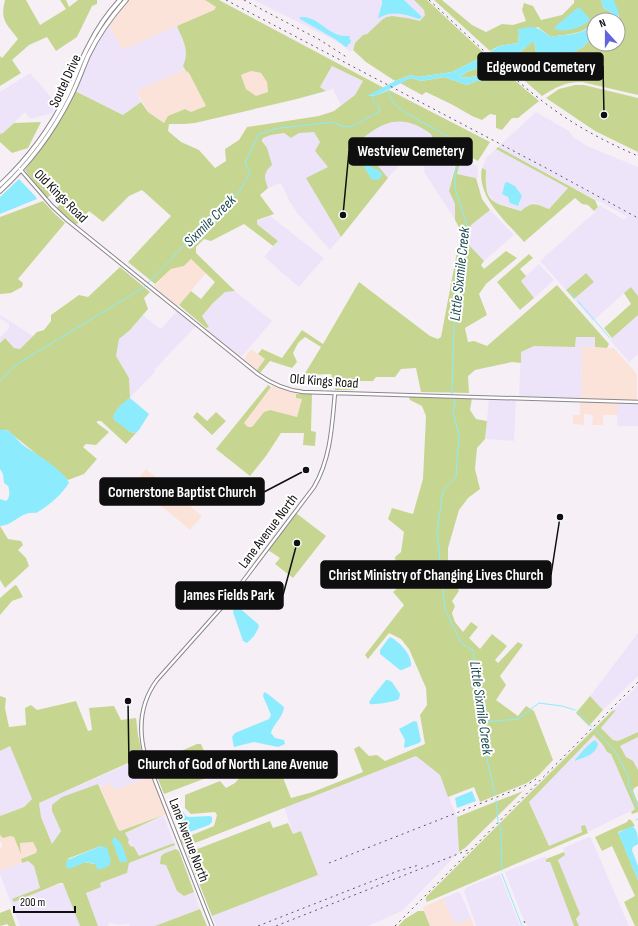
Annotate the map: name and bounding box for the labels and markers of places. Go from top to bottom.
callout: Edgewood Cemetery [478,53,603,80]
callout: Westview Cemetery [349,138,472,165]
callout: Cornerstone Baptist Church [100,478,264,505]
callout: Christ Ministry of Changing Lives Church [321,561,551,588]
callout: James Fields Park [176,582,283,609]
callout: Church of God of North Lane Avenue [129,751,337,778]

